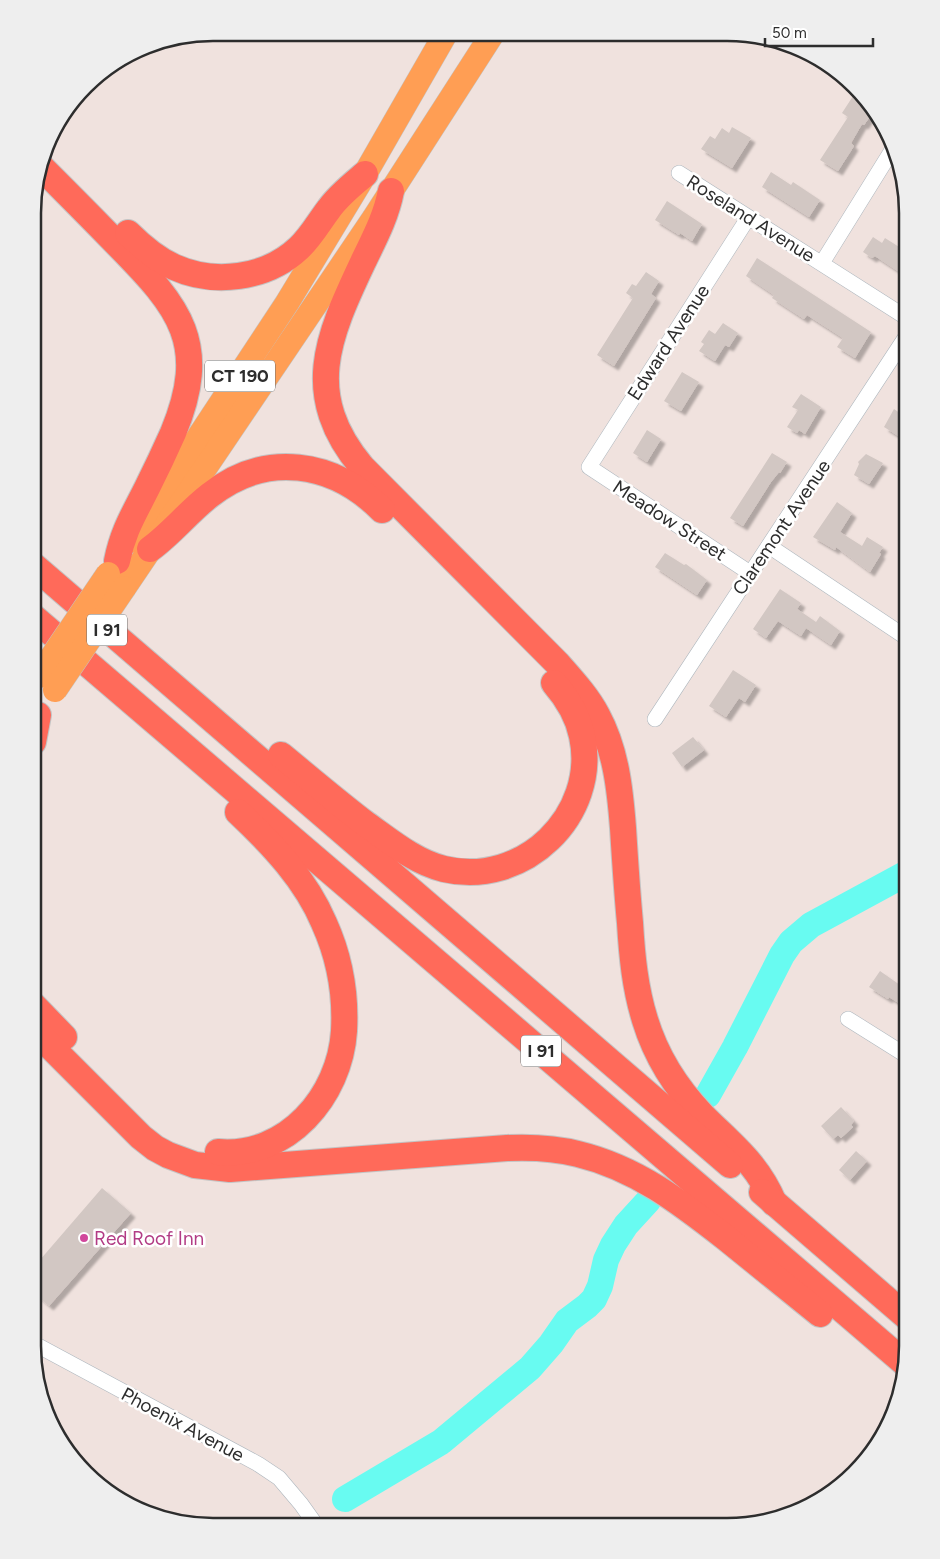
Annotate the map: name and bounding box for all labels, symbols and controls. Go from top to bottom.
scale bar [765,15,872,47]
text: 50 m [772,24,807,42]
street label: Roseland Avenue [682,170,819,267]
street label: Edward Avenue [622,280,714,404]
road number: CT 190 [205,361,275,392]
street label: Claremont Avenue [728,455,835,599]
street label: Meadow Street [609,475,731,566]
road number: I 91 [87,614,127,646]
road number: I 91 [521,1036,561,1066]
place label: Red Roof Inn [94,1227,204,1250]
marker: Red Roof Inn [78,1232,90,1244]
street label: Phoenix Avenue [117,1382,248,1467]

